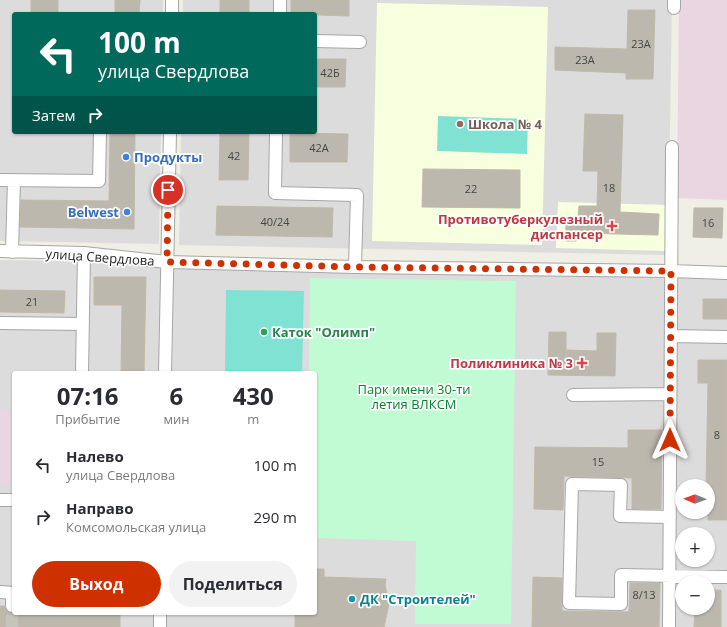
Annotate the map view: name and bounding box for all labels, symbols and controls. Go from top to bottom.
text: 100 m [98,23,181,61]
icon: left [32,28,84,80]
house number: 23А [631,36,651,51]
house number: 23А [575,52,595,67]
text: улица Свердлова [98,59,249,83]
house number: 42Б [320,65,340,80]
icon: right [84,104,106,126]
text: Затем [32,105,76,125]
place label: Школа № 4 [468,115,542,133]
marker: Школа № 4 [455,119,465,129]
house number: 42А [309,140,329,155]
place label: Продукты [134,148,202,166]
house number: 42 [228,148,240,163]
marker: Продукты [121,152,131,162]
pin [151,173,185,207]
icon: arrive [157,179,179,201]
house number: 18 [603,180,615,195]
house number: 22 [465,181,477,196]
place label: Belwest [68,203,119,221]
marker: Belwest [122,207,132,217]
place label: Противотуберкулезный диспансер [438,210,603,243]
house number: 40/24 [260,214,290,229]
house number: 16 [702,215,714,230]
marker: Противотуберкулезный диспансер [606,220,618,232]
street label: улица Свердлова [45,244,155,270]
house number: 21 [26,294,38,309]
place label: Каток "Олимп" [272,323,375,341]
marker: Каток "Олимп" [259,327,269,337]
place label: Поликлиника № 3 [450,354,573,372]
marker: Поликлиника № 3 [576,357,588,369]
text: 07:16 [57,379,119,412]
text: 6 [170,379,183,412]
text: 430 [233,379,274,412]
park label: Парк имени 30-ти летия ВЛКСМ [357,380,471,413]
text: Прибытие [55,410,120,428]
text: мин [163,410,189,428]
text: m [247,410,259,428]
position arrow [649,419,691,461]
house number: 8 [714,427,720,442]
text: Налево [66,446,124,466]
icon: left [32,454,54,476]
house number: 15 [592,454,604,469]
text: 100 m [253,455,297,475]
text: улица Свердлова [66,466,175,484]
north arrow [675,479,715,519]
map controls [675,479,715,615]
text: Направо [66,498,134,518]
icon: right [32,506,54,528]
text: 290 m [253,507,297,527]
text: Комсомольская улица [66,518,206,536]
button: + [675,527,715,567]
button: Выход [32,561,161,607]
button: Поделиться [169,561,297,607]
button: − [675,575,715,615]
house number: 8/13 [633,587,655,602]
place label: ДК "Строителей" [360,590,476,608]
marker: ДК "Строителей" [347,594,357,604]

